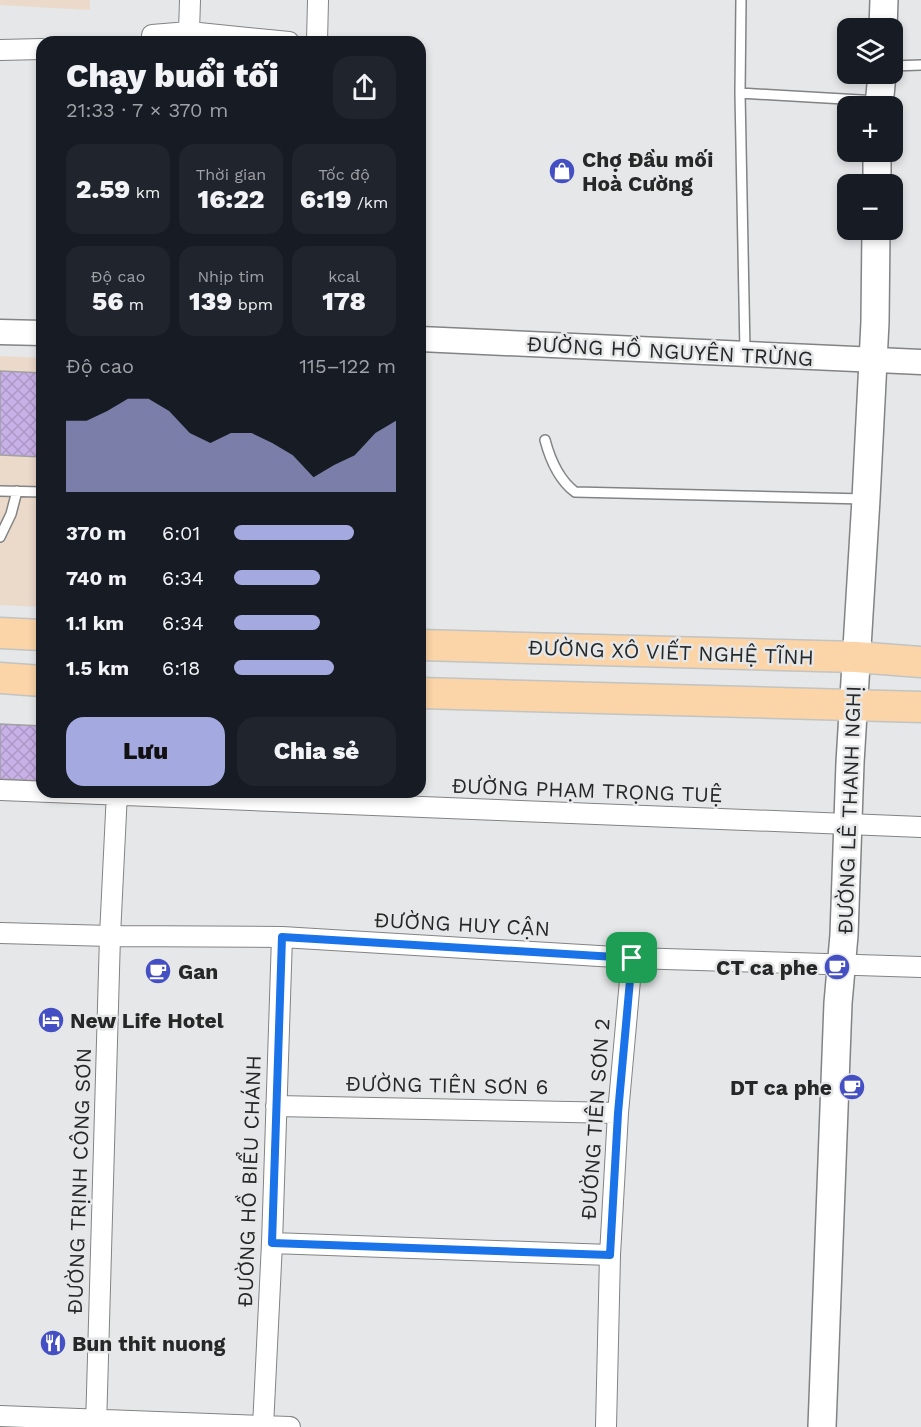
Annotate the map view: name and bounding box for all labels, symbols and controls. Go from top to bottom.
map controls [837,18,903,240]
button: layers [837,18,903,84]
text: Chạy buổi tối [66,56,279,95]
button: share [333,56,396,119]
button: + [837,96,903,162]
text: 21:33 · 7 × 370 m [66,98,228,122]
place label: Chợ Đầu mối Hoà Cường [582,147,713,196]
shop icon: Chợ Đầu mối Hoà Cường [547,156,577,186]
text: Thời gian [196,165,266,184]
text: Tốc độ [318,165,370,184]
text: 2.59 [76,174,130,204]
button: − [837,174,903,240]
text: km [130,183,160,202]
text: 16:22 [198,184,264,214]
text: 6:19 [300,184,351,214]
text: /km [351,193,388,212]
text: Độ cao [91,267,145,286]
text: Nhịp tim [197,267,265,286]
text: kcal [328,267,360,286]
text: 56 [92,286,123,316]
text: 139 [189,286,232,316]
text: 178 [322,286,366,316]
text: m [123,295,144,314]
text: bpm [232,295,273,314]
street label: ĐƯỜNG HỒ NGUYÊN TRỪNG [526,329,814,371]
text: Độ cao [66,354,134,378]
text: 115–122 m [299,354,396,378]
text: 370 m [66,521,126,545]
text: 6:01 [162,521,200,545]
text: 740 m [66,566,127,590]
text: 6:34 [162,566,204,590]
text: 1.1 km [66,611,124,635]
text: 6:34 [162,611,204,635]
street label: ĐƯỜNG XÔ VIẾT NGHỆ TĨNH [528,633,814,669]
text: 1.5 km [66,656,129,680]
text: 6:18 [162,656,200,680]
street label: ĐƯỜNG LÊ THANH NGHỊ [832,685,866,935]
button: Lưu [66,717,225,786]
button: Chia sẻ [237,717,396,786]
street label: ĐƯỜNG PHẠM TRỌNG TUỆ [451,773,723,807]
street label: ĐƯỜNG HUY CẬN [373,907,551,941]
pin [606,932,657,983]
icon: arrive [615,941,648,974]
cafe icon: CT ca phe [822,952,852,982]
place label: CT ca phe [716,955,818,980]
cafe icon: Gan [143,956,173,986]
place label: Gan [178,959,218,984]
hotel icon: New Life Hotel [36,1005,66,1035]
place label: New Life Hotel [70,1008,224,1033]
street label: ĐƯỜNG TIÊN SƠN 2 [575,1017,615,1221]
street label: ĐƯỜNG TRỊNH CÔNG SƠN [62,1047,96,1315]
street label: ĐƯỜNG HỒ BIỂU CHÁNH [229,1055,266,1307]
street label: ĐƯỜNG TIÊN SƠN 6 [345,1071,549,1099]
cafe icon: DT ca phe [837,1072,867,1102]
place label: DT ca phe [730,1075,832,1100]
restaurant icon: Bun thit nuong [38,1328,68,1358]
place label: Bun thit nuong [72,1331,226,1356]

